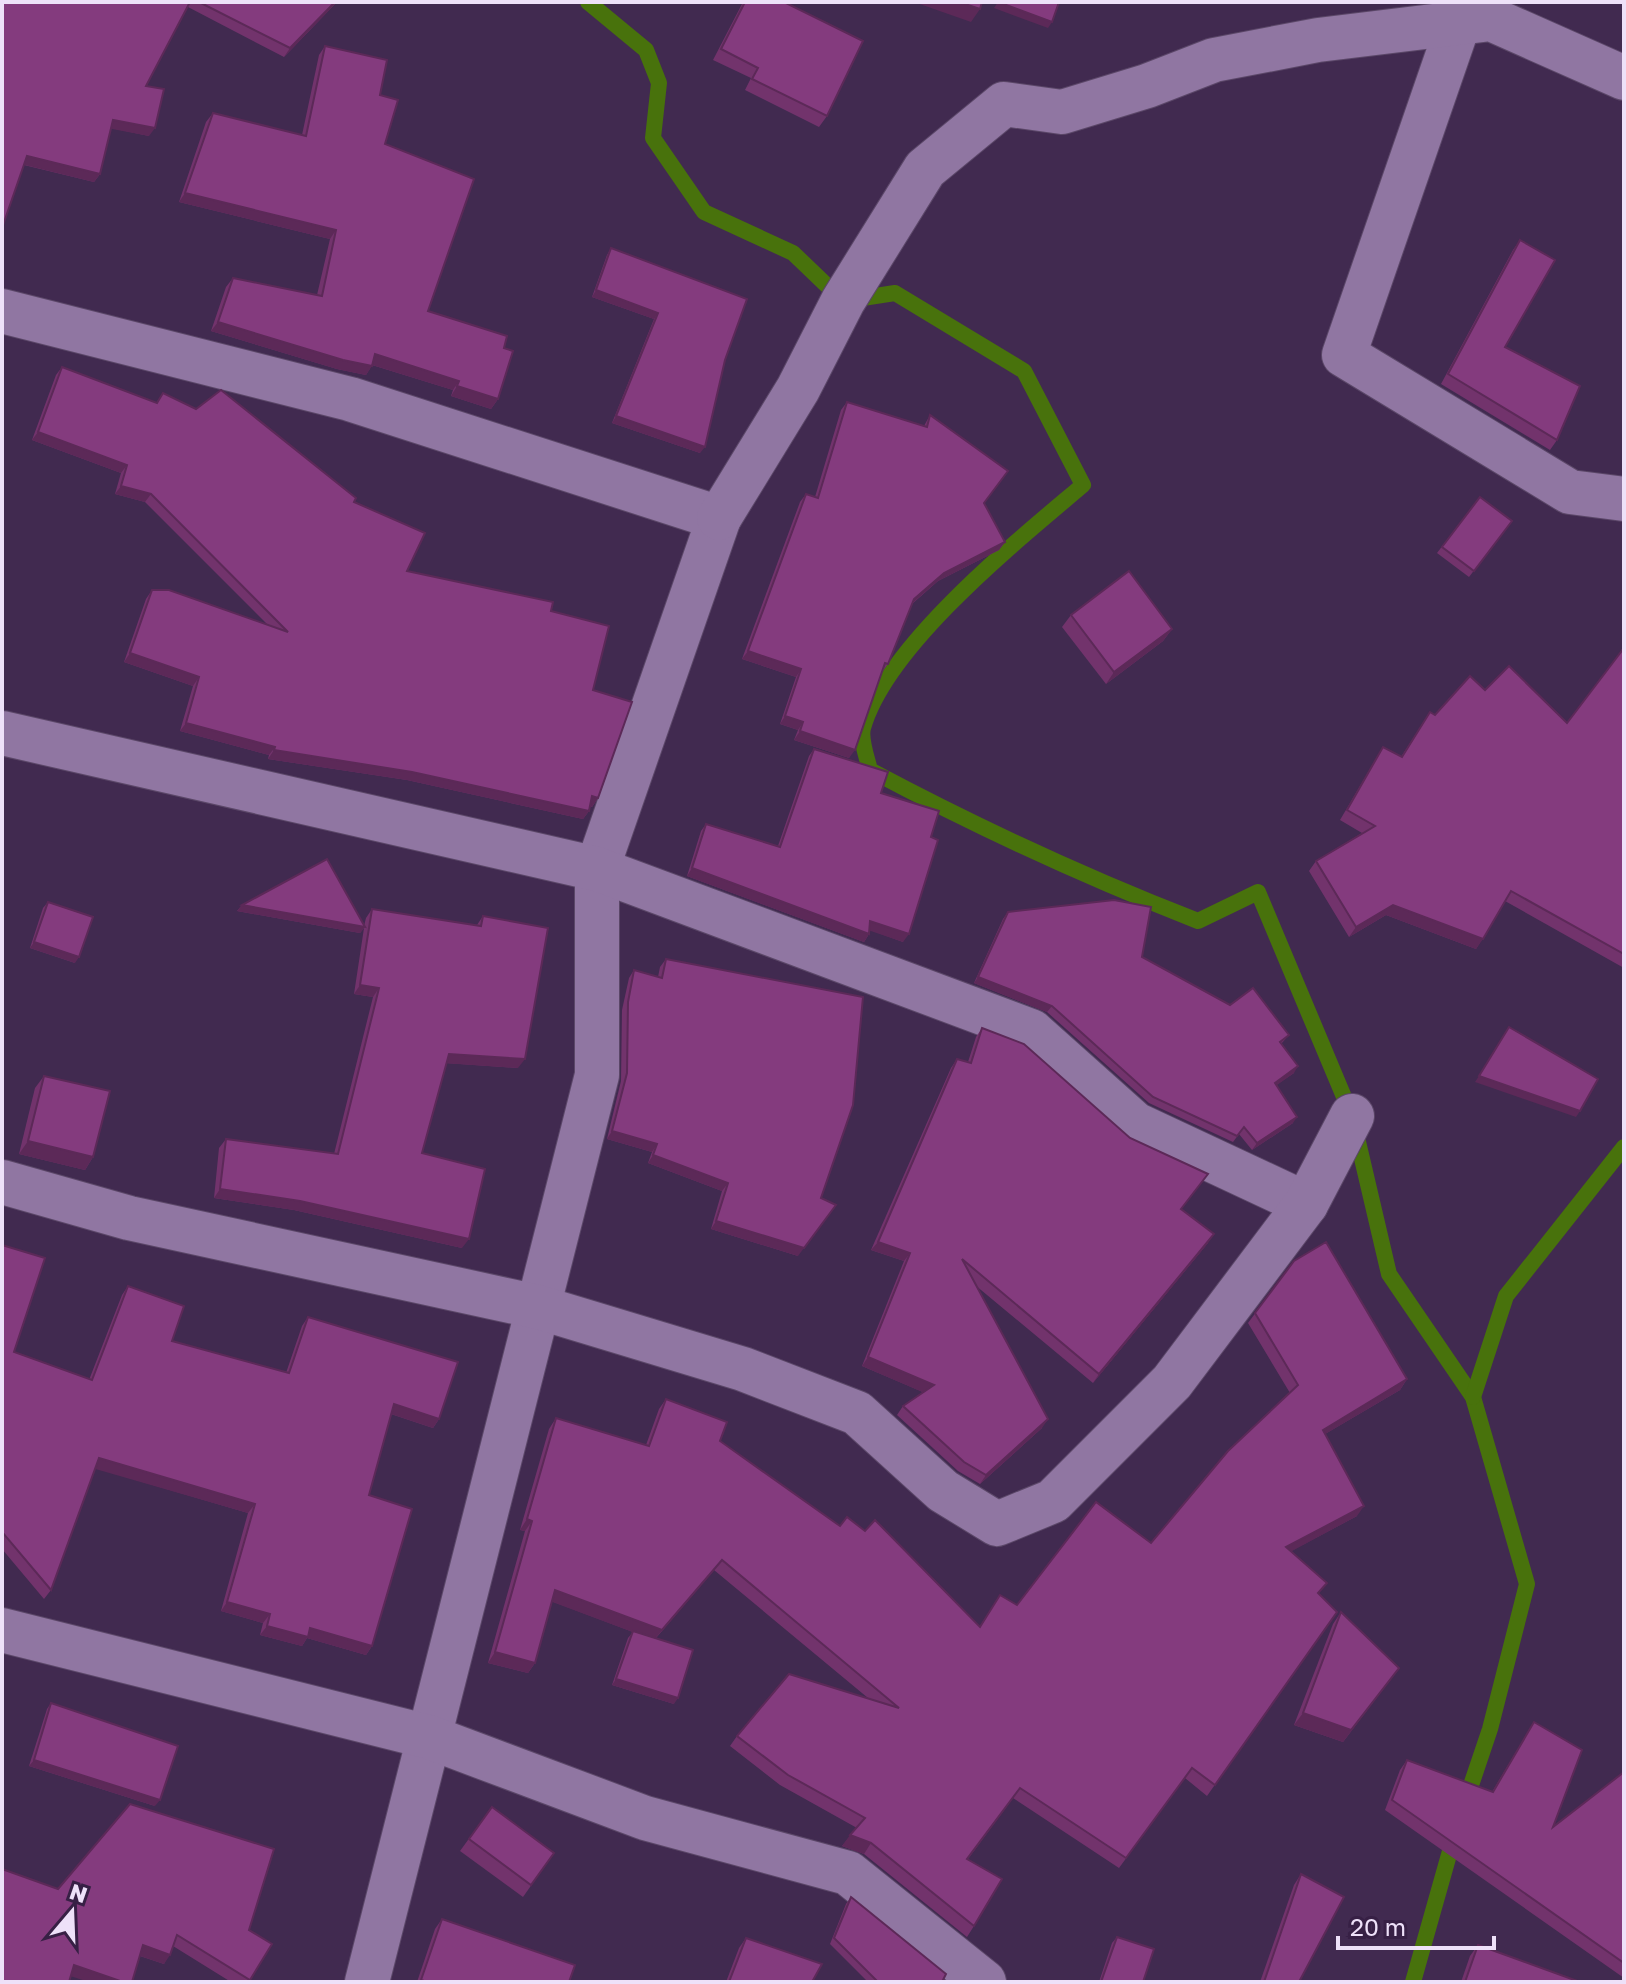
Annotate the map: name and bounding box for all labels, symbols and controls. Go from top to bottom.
north arrow [32,1872,112,1952]
text: N [66,1877,91,1908]
scale bar [1338,1900,1494,1950]
text: 20 m [1350,1912,1406,1941]

